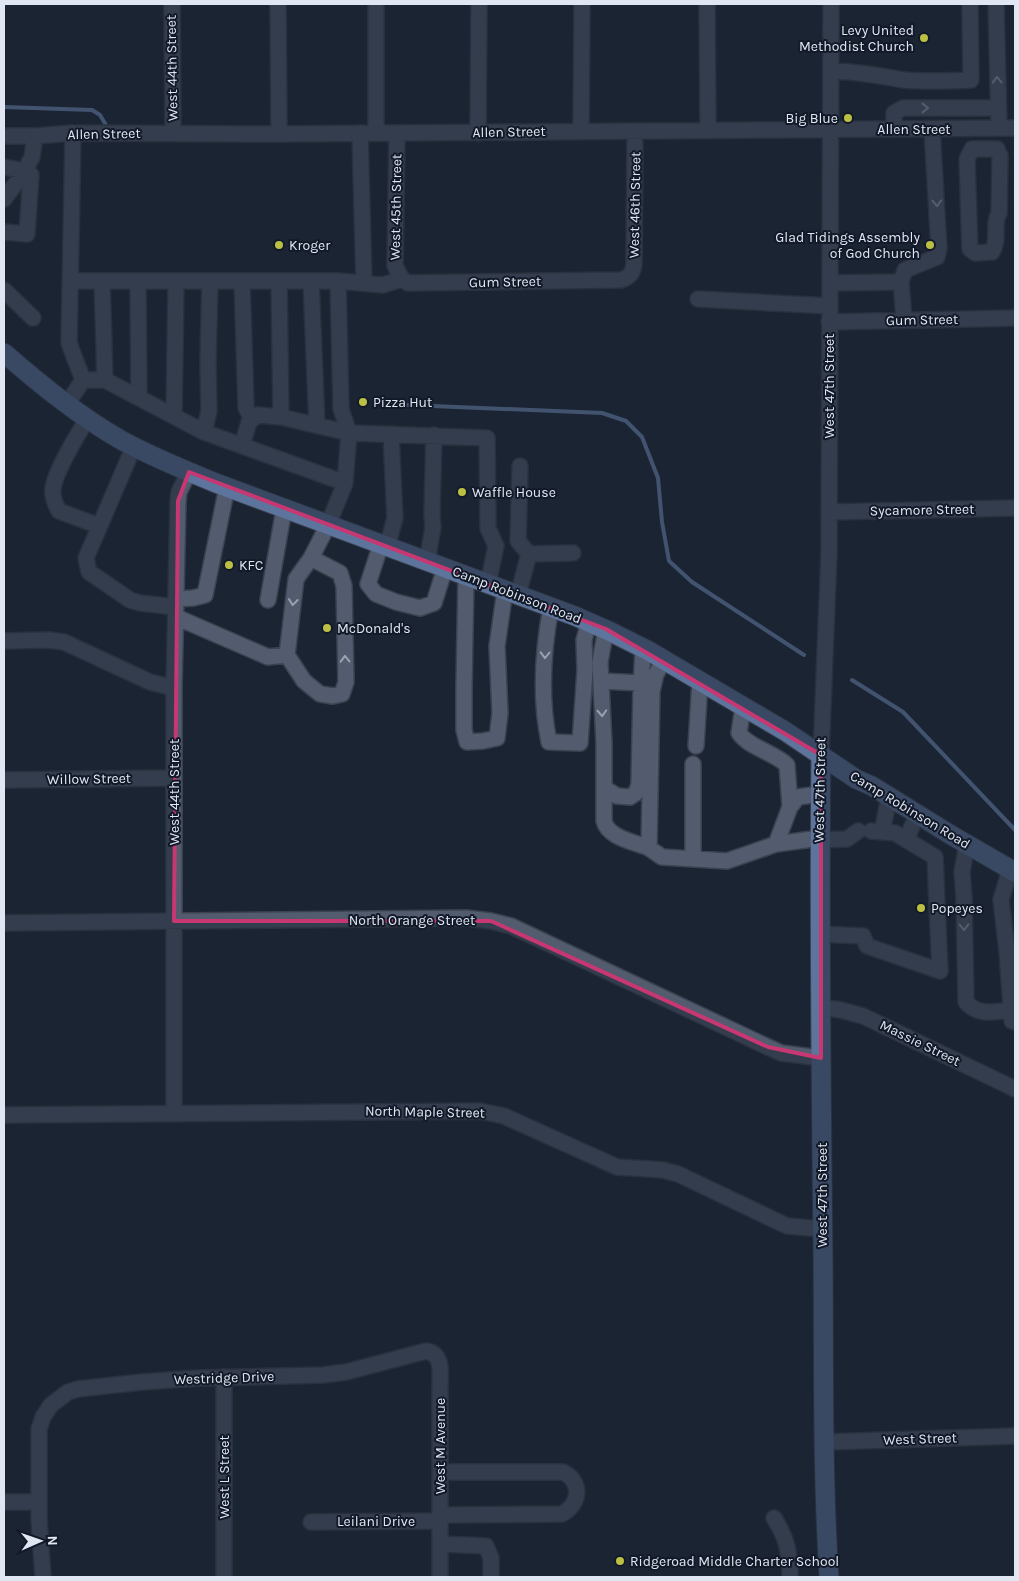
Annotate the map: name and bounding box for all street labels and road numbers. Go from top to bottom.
street label: West 44th Street [163,15,181,121]
street label: Allen Street [877,121,951,138]
street label: Allen Street [472,123,546,141]
street label: Allen Street [67,125,141,143]
street label: West 46th Street [626,152,644,258]
street label: West 45th Street [387,154,405,260]
street label: Gum Street [469,273,541,291]
street label: Gum Street [886,311,958,329]
street label: West 47th Street [821,333,838,439]
street label: Sycamore Street [870,501,974,519]
street label: Camp Robinson Road [450,563,584,627]
street label: West 47th Street [811,737,829,843]
street label: West 44th Street [166,739,183,845]
street label: Camp Robinson Road [847,767,973,853]
street label: Willow Street [47,770,131,788]
street label: North Orange Street [349,912,475,929]
street label: Massie Street [877,1016,963,1070]
street label: North Maple Street [365,1102,485,1122]
street label: West 47th Street [814,1142,831,1248]
street label: Westridge Drive [173,1368,275,1388]
street label: West M Avenue [432,1398,449,1494]
street label: West Street [883,1429,957,1449]
street label: West L Street [216,1435,233,1519]
street label: Leilani Drive [337,1513,415,1530]

